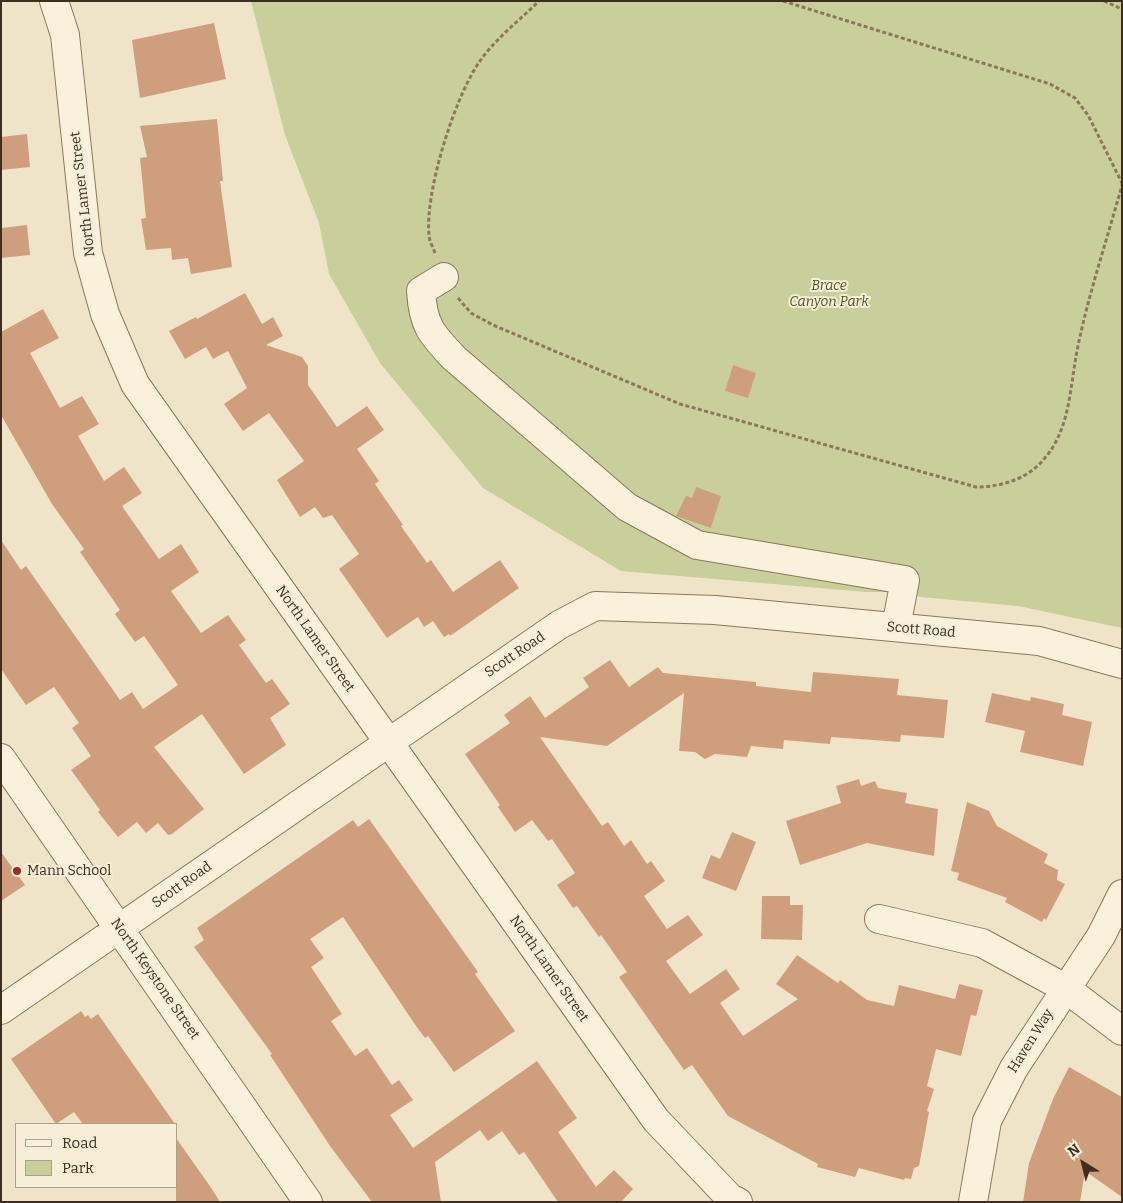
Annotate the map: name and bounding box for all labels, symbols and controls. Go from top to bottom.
street label: North Lamer Street [67,130,99,258]
park label: Brace Canyon Park [789,278,869,310]
street label: North Lamer Street [272,582,358,696]
street label: Scott Road [886,619,956,641]
street label: Scott Road [482,629,548,681]
street label: Scott Road [149,858,215,912]
place label: Mann School [27,863,111,879]
marker: Mann School [11,865,23,877]
street label: North Lamer Street [506,912,592,1026]
street label: North Keystone Street [107,915,203,1043]
street label: Haven Way [1005,1006,1057,1076]
legend [15,1123,178,1188]
text: Road [62,1134,97,1152]
north arrow [1058,1138,1108,1188]
text: N [1065,1140,1083,1161]
text: Park [62,1159,94,1177]

